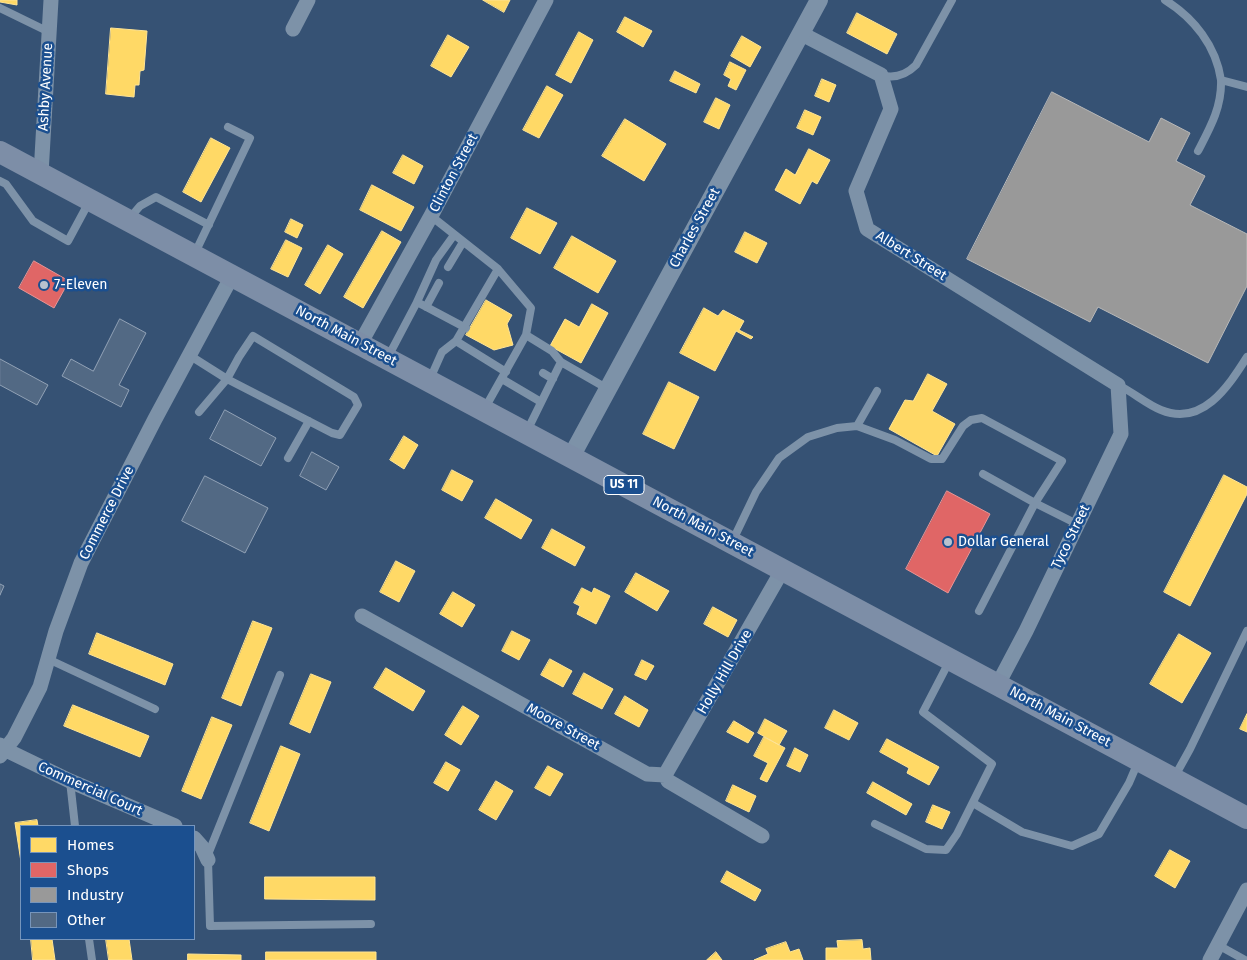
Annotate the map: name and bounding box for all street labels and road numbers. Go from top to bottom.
street label: Ashby Avenue [35,43,57,131]
street label: Clinton Street [426,131,482,215]
street label: Charles Street [666,185,724,271]
street label: Albert Street [873,228,949,284]
street label: North Main Street [292,302,400,370]
street label: Commerce Drive [76,463,138,563]
road number: US 11 [604,476,644,494]
street label: North Main Street [649,493,757,561]
street label: Tyco Street [1048,502,1094,572]
street label: Holly Hill Drive [694,627,756,717]
street label: North Main Street [1006,683,1114,751]
street label: Moore Street [523,700,603,754]
street label: Commercial Court [35,758,145,820]

